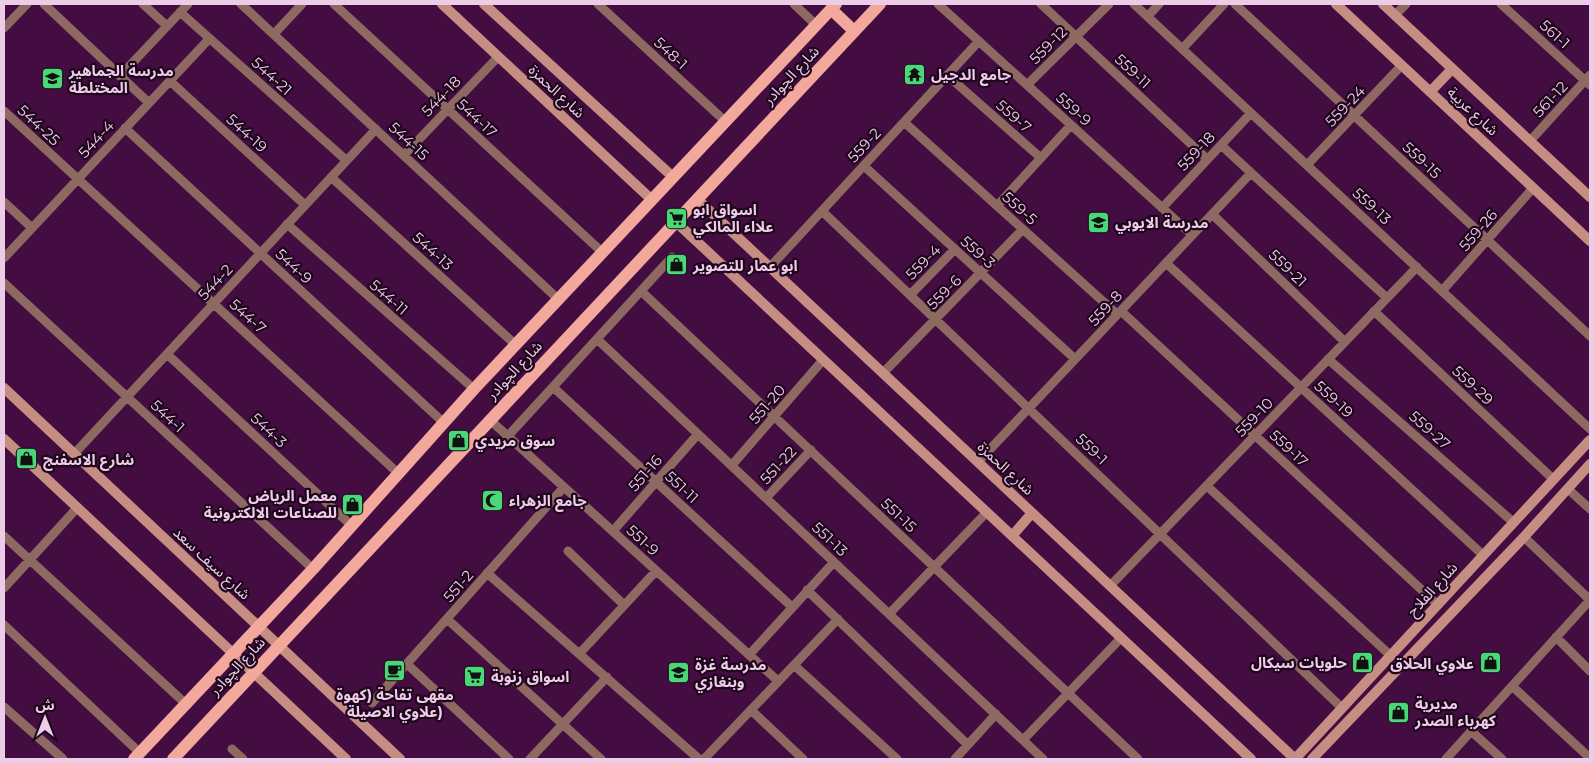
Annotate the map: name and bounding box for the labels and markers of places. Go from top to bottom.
place label: مدرسة الجماهير المختلطة [68,61,174,97]
temple icon: جامع الدجيل [903,62,927,86]
place label: جامع الدجيل [931,65,1012,86]
school or university icon: مدرسة الجماهير المختلطة [41,67,65,91]
place label: اسواق ابو علااء المالكي [693,200,774,238]
supermarket icon: اسواق ابو علااء المالكي [665,206,689,230]
school or university icon: مدرسة الايوبي [1087,210,1111,234]
place label: مدرسة الايوبي [1115,213,1208,234]
shop icon: ابو عمار للتصوير [665,253,689,277]
place label: ابو عمار للتصوير [692,256,798,275]
shop icon: سوق مريدي [447,428,471,452]
place label: سوق مريدي [475,431,555,452]
shop icon: شارع الاسفنج [15,447,39,471]
place label: شارع الاسفنج [43,450,134,471]
place label: معمل الرياض للصناعات الالكترونية [204,486,337,522]
mosque icon: جامع الزهراء [481,488,505,512]
place label: جامع الزهراء [509,491,587,512]
shop icon: معمل الرياض للصناعات الالكترونية [341,492,365,516]
shop icon: حلويات سيكال [1351,650,1375,674]
shop icon: علاوي الحلاق [1478,651,1502,675]
place label: حلويات سيكال [1251,653,1348,672]
place label: علاوي الحلاق [1390,654,1474,675]
place label: مدرسة غزة وبنغازي [695,655,766,693]
cafe icon: مقهى تفاحة (كهوة علاوي الاصيلة) [383,659,407,683]
school or university icon: مدرسة غزة وبنغازي [667,661,691,685]
supermarket icon: اسواق زنوبة [463,664,487,688]
place label: اسواق زنوبة [491,667,569,686]
place label: مقهى تفاحة (كهوة علاوي الاصيلة) [336,685,454,723]
place label: مديرية كهرباء الصدر [1414,694,1496,730]
shop icon: مديرية كهرباء الصدر [1387,700,1411,724]

